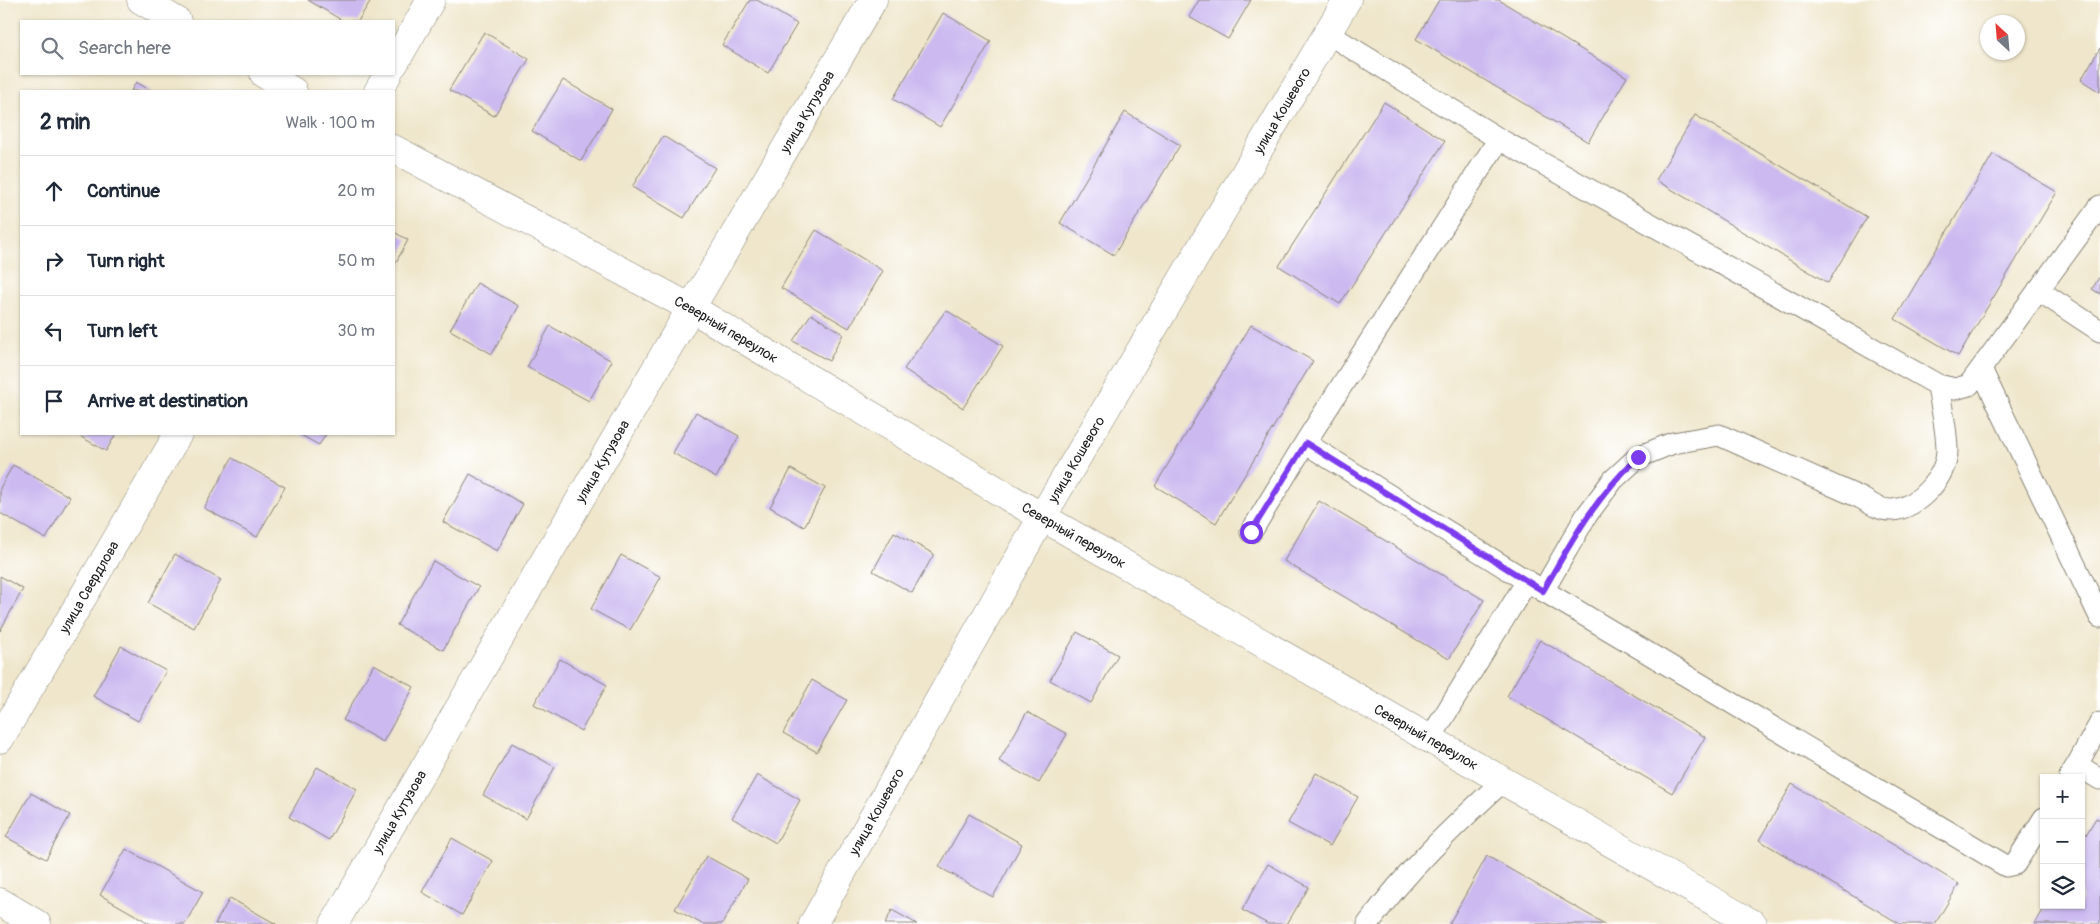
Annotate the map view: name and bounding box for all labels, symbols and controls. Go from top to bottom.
north arrow [1980,15,2025,60]
search box [20,20,395,75]
icon: search [38,34,66,62]
text: Search here [78,36,171,60]
street label: улица Кошевого [1250,64,1314,158]
street label: улица Кутузова [776,68,838,157]
text: 2 min [40,109,90,136]
text: Walk · 100 m [286,113,375,133]
icon: ahead [40,177,68,205]
text: Continue [87,179,160,203]
text: 20 m [337,181,375,201]
icon: right [40,247,68,275]
text: Turn right [87,249,165,273]
text: 50 m [338,251,375,271]
street label: Северный переулок [671,293,781,367]
icon: left [40,317,68,345]
text: Turn left [87,319,157,343]
text: 30 m [337,321,375,341]
icon: arrive [40,387,68,415]
text: Arrive at destination [87,389,248,413]
street label: улица Кошевого [1044,413,1109,507]
street label: улица Кутузова [572,417,633,507]
route end [1627,446,1650,469]
street label: Северный переулок [1018,499,1129,572]
route start [1240,521,1263,544]
street label: улица Свердлова [55,538,123,637]
street label: Северный переулок [1371,701,1481,774]
street label: улица Кошевого [845,765,908,859]
street label: улица Кутузова [369,767,430,857]
map controls [2040,774,2085,909]
button: + [2040,774,2085,819]
button: − [2040,819,2085,864]
button: layers [2040,864,2085,909]

